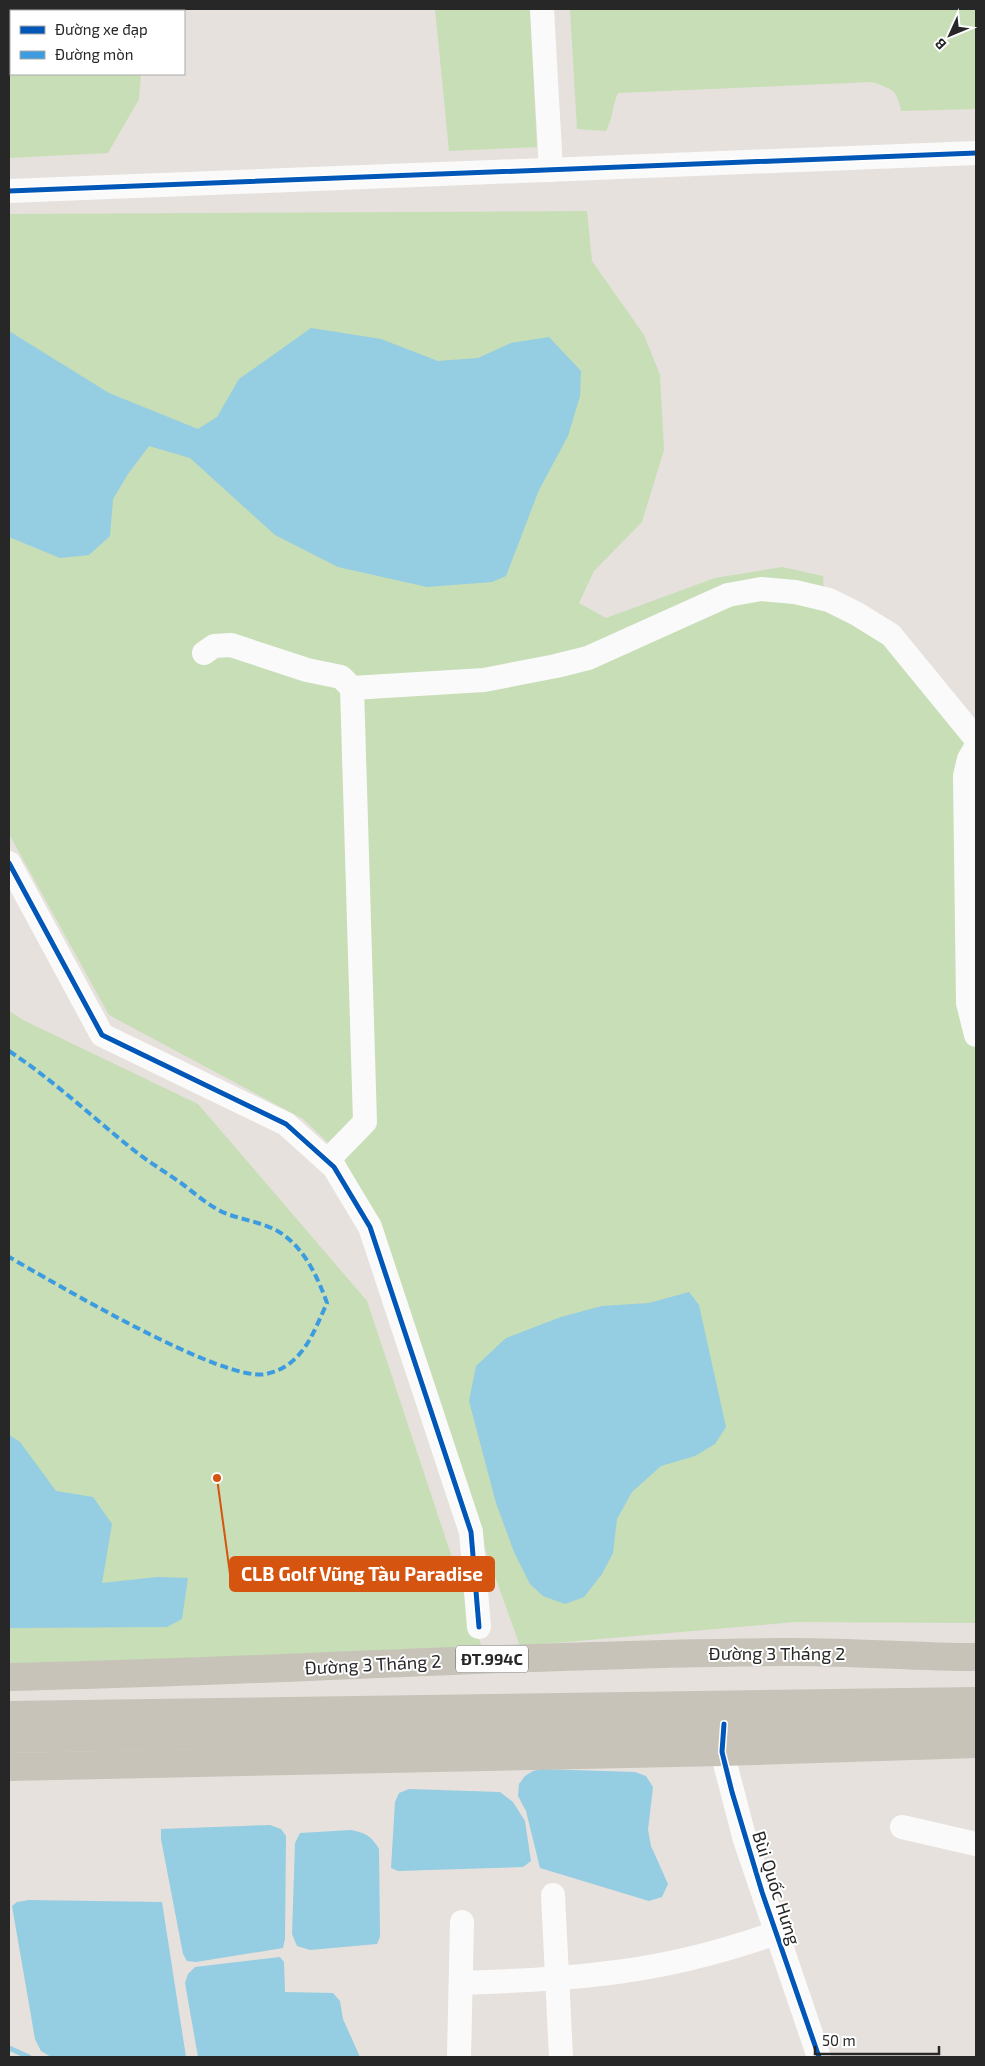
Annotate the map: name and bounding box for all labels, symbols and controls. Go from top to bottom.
legend [10,10,185,75]
north arrow [925,10,975,60]
text: Đường xe đạp [55,20,148,38]
text: B [931,35,950,54]
text: Đường mòn [55,45,133,63]
callout: CLB Golf Vũng Tàu Paradise [230,1557,494,1591]
text: CLB Golf Vũng Tàu Paradise [241,1562,483,1585]
street label: Đường 3 Tháng 2 [709,1642,845,1664]
road number: ĐT.994C [456,1646,528,1672]
street label: Đường 3 Tháng 2 [304,1649,442,1679]
street label: Bùi Quốc Hưng [748,1828,806,1947]
scale bar [815,2024,939,2056]
text: 50 m [822,2031,856,2049]

